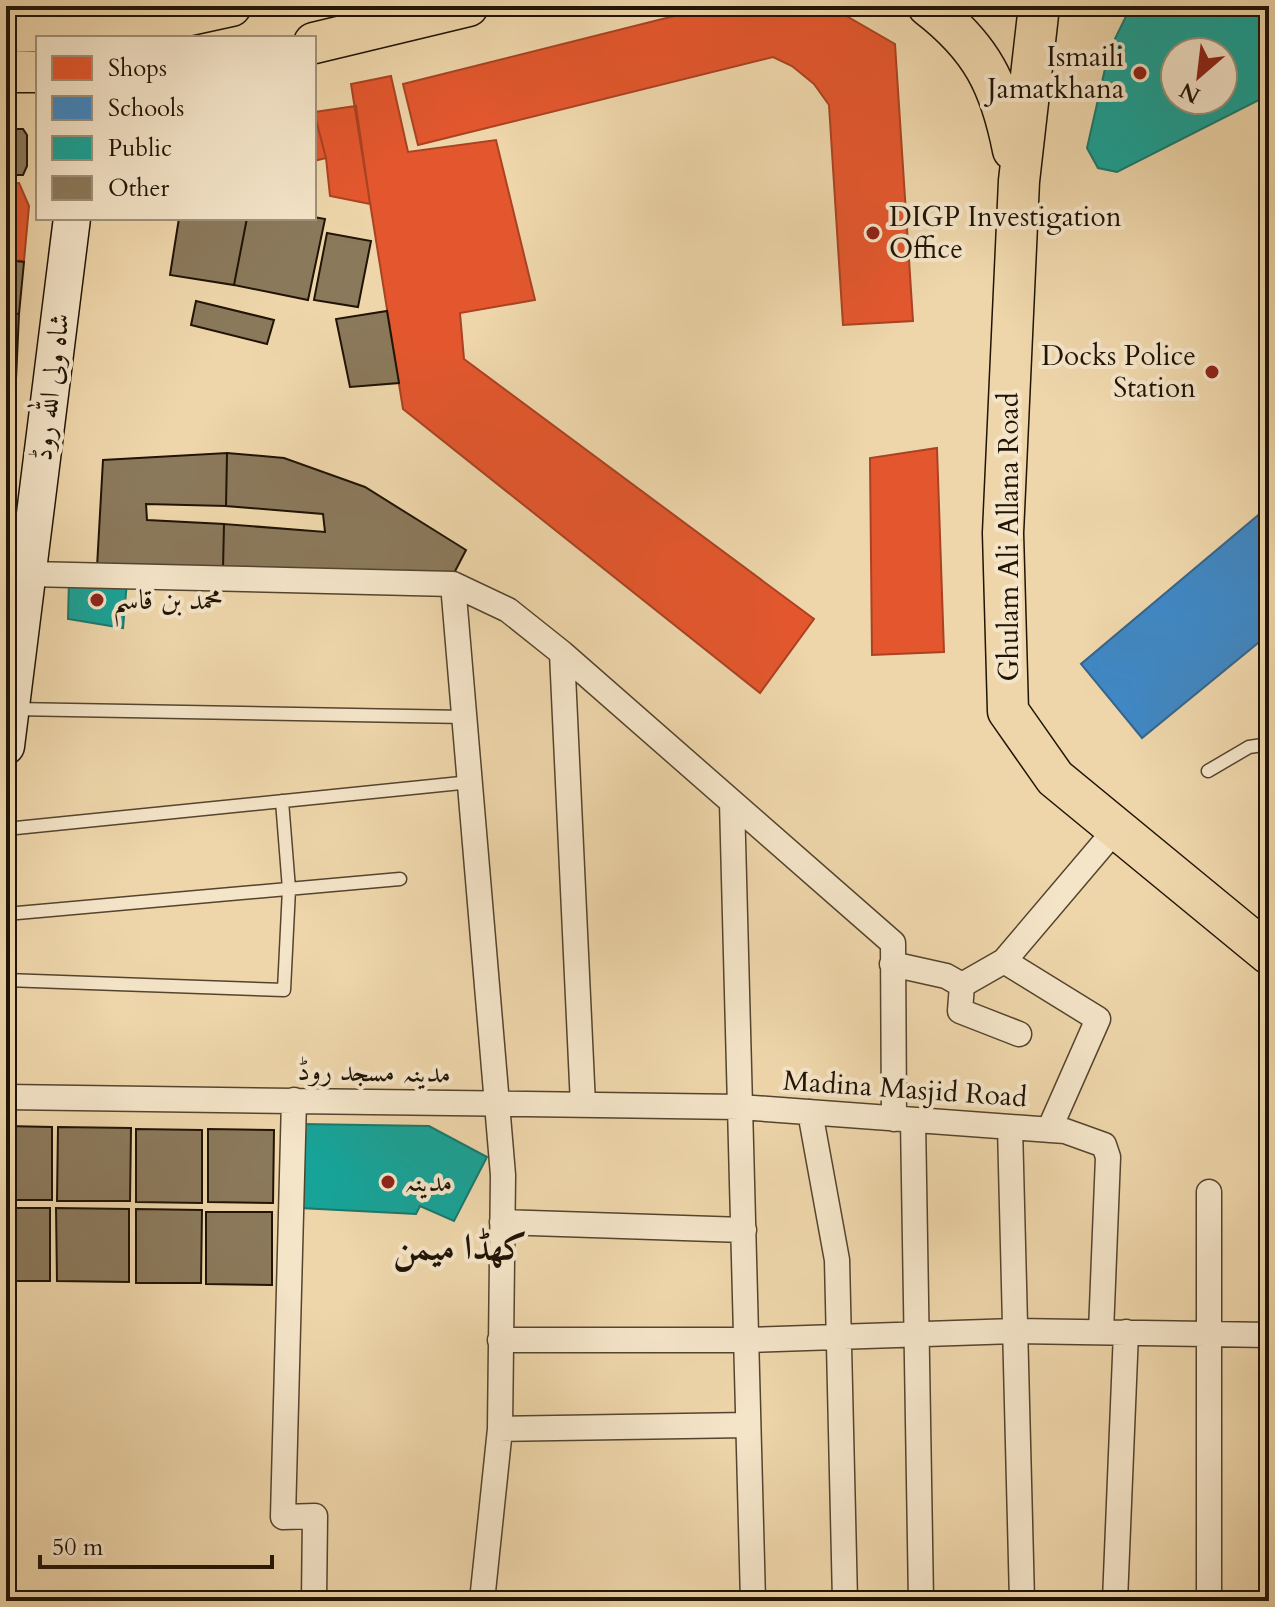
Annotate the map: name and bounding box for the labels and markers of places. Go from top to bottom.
place label: Ismaili Jamatkhana [983,38,1124,108]
marker: Ismaili Jamatkhana [1131,64,1149,82]
place label: DIGP Investigation Office [889,198,1122,268]
marker: DIGP Investigation Office [864,224,882,242]
place label: Docks Police Station [1041,337,1196,407]
marker: Docks Police Station [1203,363,1221,381]
place label: محمد بن قاسم [113,581,223,627]
marker: محمد بن قاسم [88,591,106,609]
place label: مدینہ [404,1163,452,1201]
marker: مدینہ [379,1173,397,1191]

